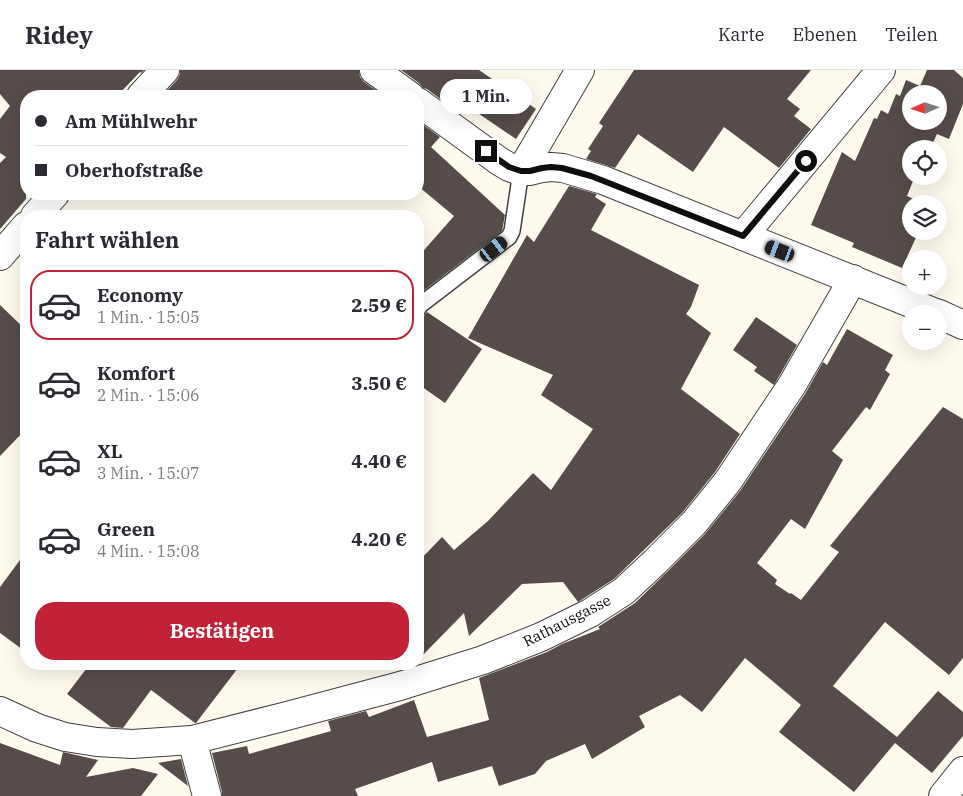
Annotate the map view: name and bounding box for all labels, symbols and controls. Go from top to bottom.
text: Ridey [25,19,93,51]
text: Karte [718,23,764,46]
text: Ebenen [792,23,857,46]
text: Teilen [885,23,938,46]
callout: 1 Min. [440,78,532,114]
north arrow [902,85,948,130]
map controls [902,85,947,350]
text: 1 Min. [462,86,510,106]
text: Am Mühlwehr [65,109,197,133]
route end [475,140,497,162]
button: locate [902,140,947,185]
route start [795,150,817,172]
text: Oberhofstraße [65,158,203,182]
button: layers [902,195,947,240]
text: Fahrt wählen [35,225,179,254]
car [477,234,510,264]
car [763,239,796,263]
button: + [902,250,947,295]
icon: car [37,283,82,328]
text: Economy [97,283,183,307]
text: 2.59 € [351,293,407,317]
button: − [902,305,947,350]
text: 1 Min. · 15:05 [97,307,200,327]
icon: car [37,361,82,406]
text: Komfort [97,361,175,385]
text: 3.50 € [351,371,407,395]
text: 2 Min. · 15:06 [97,385,200,405]
icon: car [37,439,82,484]
text: XL [97,439,123,463]
text: 4.40 € [351,449,407,473]
text: 3 Min. · 15:07 [97,463,200,483]
icon: car [37,517,82,562]
text: Green [97,517,155,541]
text: 4.20 € [351,527,407,551]
text: 4 Min. · 15:08 [97,541,200,561]
street label: Rathausgasse [520,590,614,651]
button: Bestätigen [35,602,409,660]

